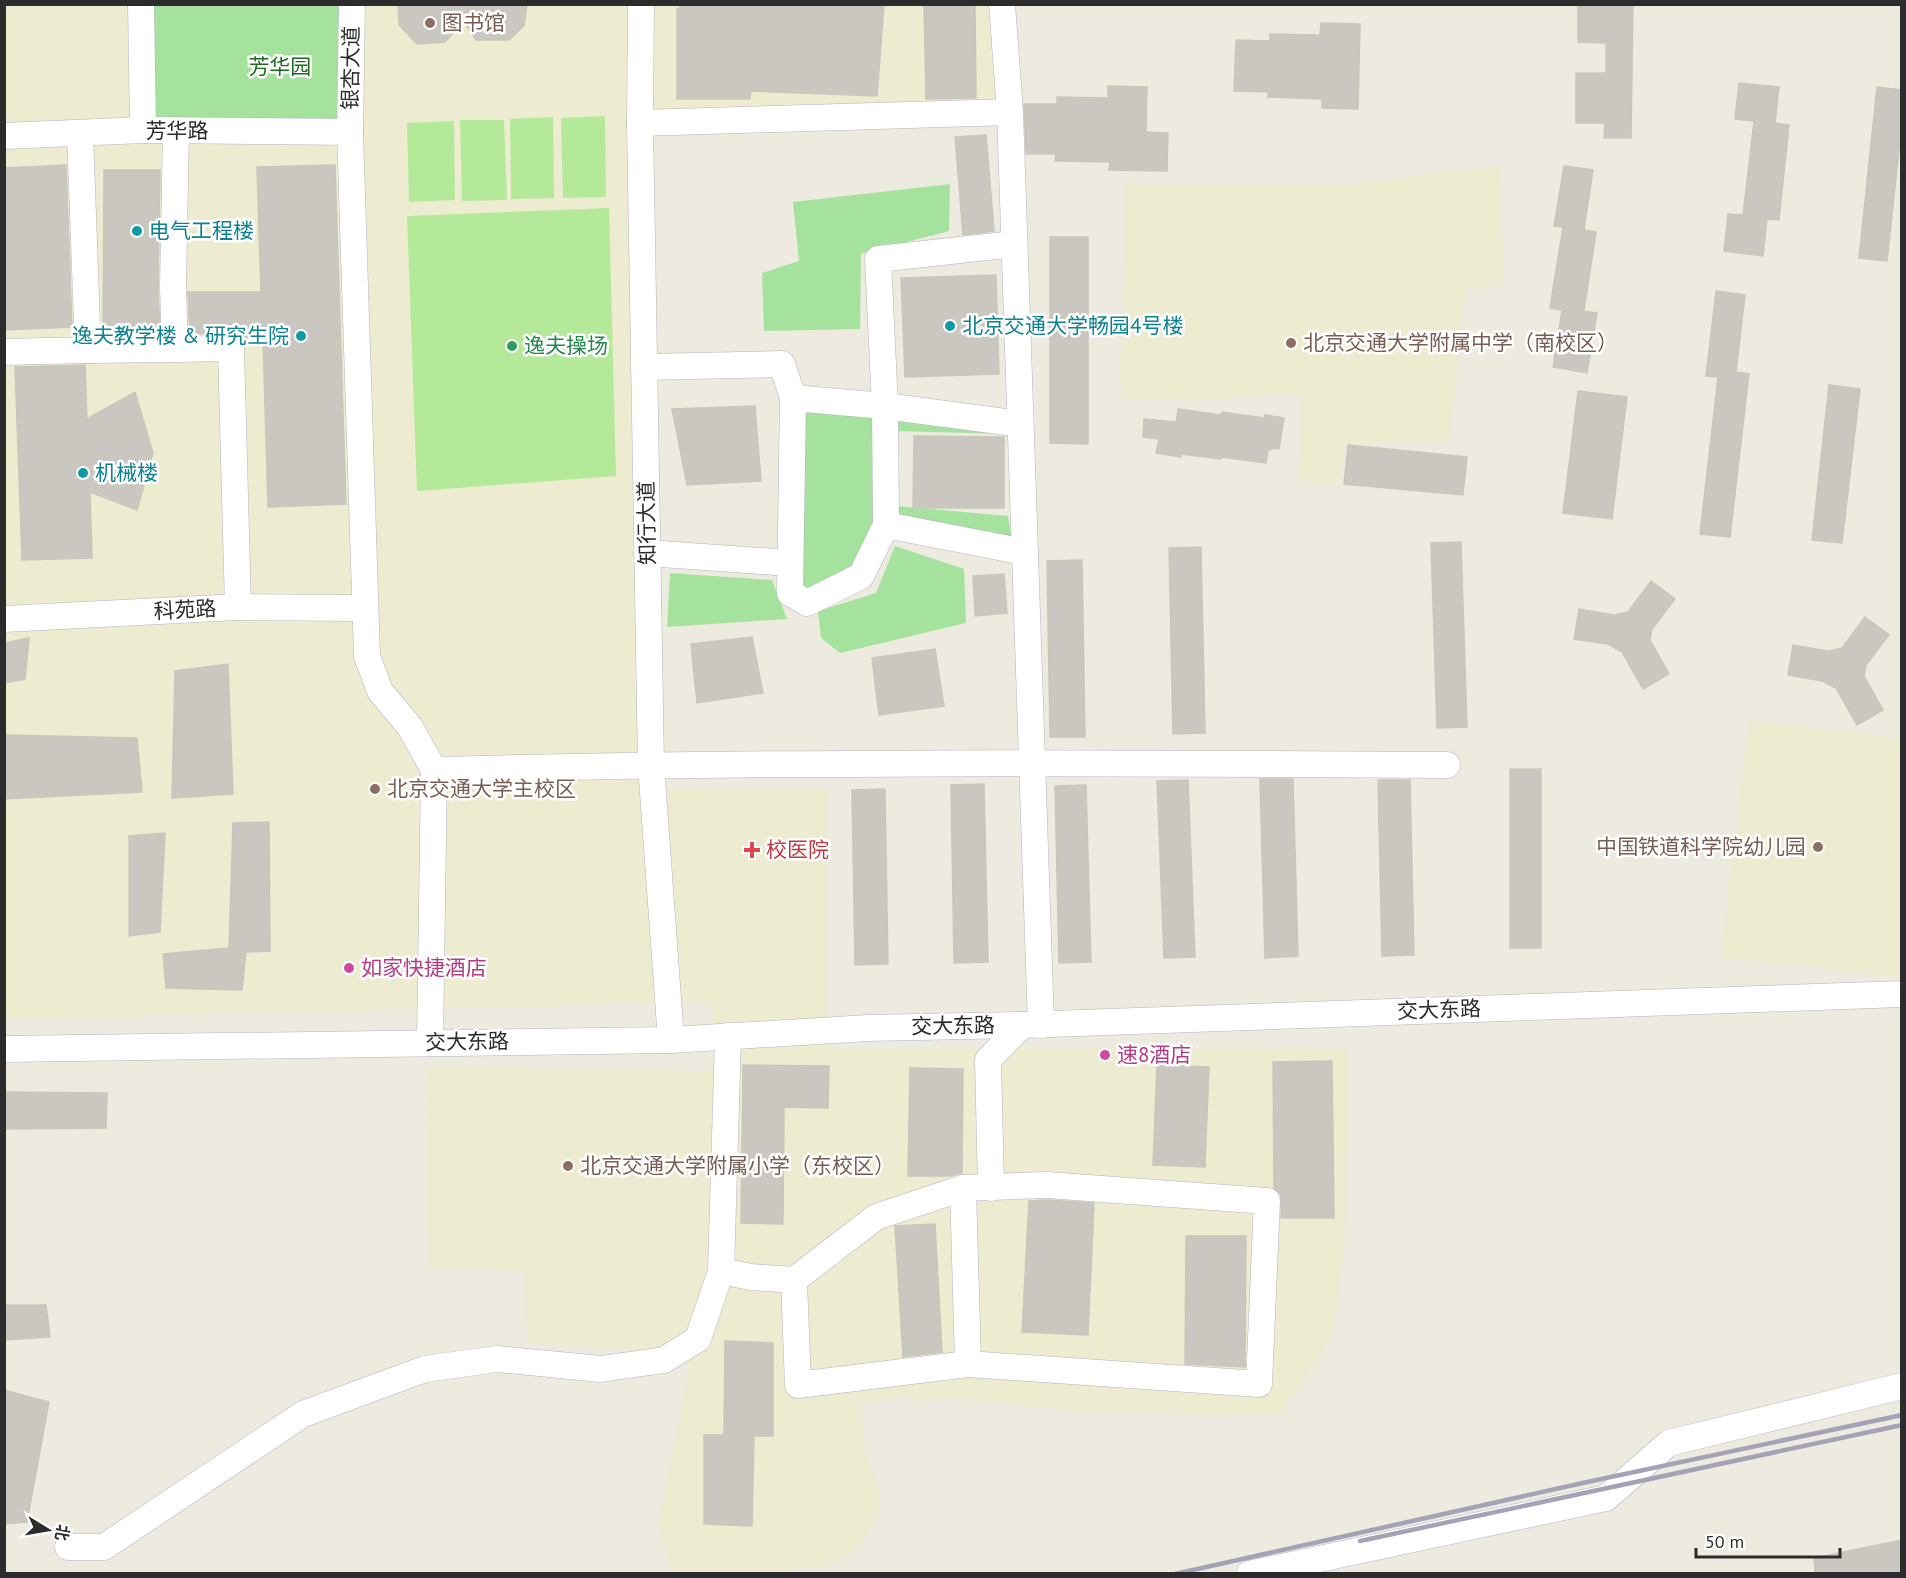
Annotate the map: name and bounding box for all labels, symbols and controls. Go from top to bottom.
place label: 图书馆 [442,9,505,36]
marker: 图书馆 [423,16,437,30]
street label: 银杏大道 [336,26,365,110]
park label: 芳华园 [249,53,312,80]
street label: 芳华路 [146,117,209,144]
place label: 电气工程楼 [149,217,254,244]
marker: 电气工程楼 [130,224,144,238]
place label: 北京交通大学畅园4号楼 [962,312,1183,339]
marker: 北京交通大学畅园4号楼 [943,319,957,333]
place label: 逸夫教学楼 & 研究生院 [72,322,289,349]
marker: 逸夫教学楼 & 研究生院 [294,329,308,343]
place label: 北京交通大学附属中学（南校区） [1303,329,1618,356]
place label: 逸夫操场 [524,332,608,359]
marker: 北京交通大学附属中学（南校区） [1284,336,1298,350]
marker: 逸夫操场 [505,339,519,353]
place label: 机械楼 [95,459,158,486]
marker: 机械楼 [76,466,90,480]
street label: 知行大道 [632,481,661,565]
street label: 科苑路 [153,594,217,625]
place label: 北京交通大学主校区 [387,775,576,802]
marker: 北京交通大学主校区 [368,782,382,796]
place label: 中国铁道科学院幼儿园 [1596,833,1806,860]
place label: 校医院 [766,836,829,863]
marker: 中国铁道科学院幼儿园 [1811,840,1825,854]
marker: 校医院 [743,841,761,859]
place label: 如家快捷酒店 [361,954,487,981]
marker: 如家快捷酒店 [342,961,356,975]
street label: 交大东路 [1397,995,1481,1024]
street label: 交大东路 [911,1011,995,1040]
street label: 交大东路 [425,1027,509,1056]
place label: 速8酒店 [1117,1041,1191,1068]
marker: 速8酒店 [1098,1048,1112,1062]
place label: 北京交通大学附属小学（东校区） [580,1152,895,1179]
marker: 北京交通大学附属小学（东校区） [561,1159,575,1173]
north arrow [18,1500,78,1560]
scale bar [1696,1521,1840,1559]
text: 北 [51,1523,74,1543]
text: 50 m [1705,1530,1744,1553]

